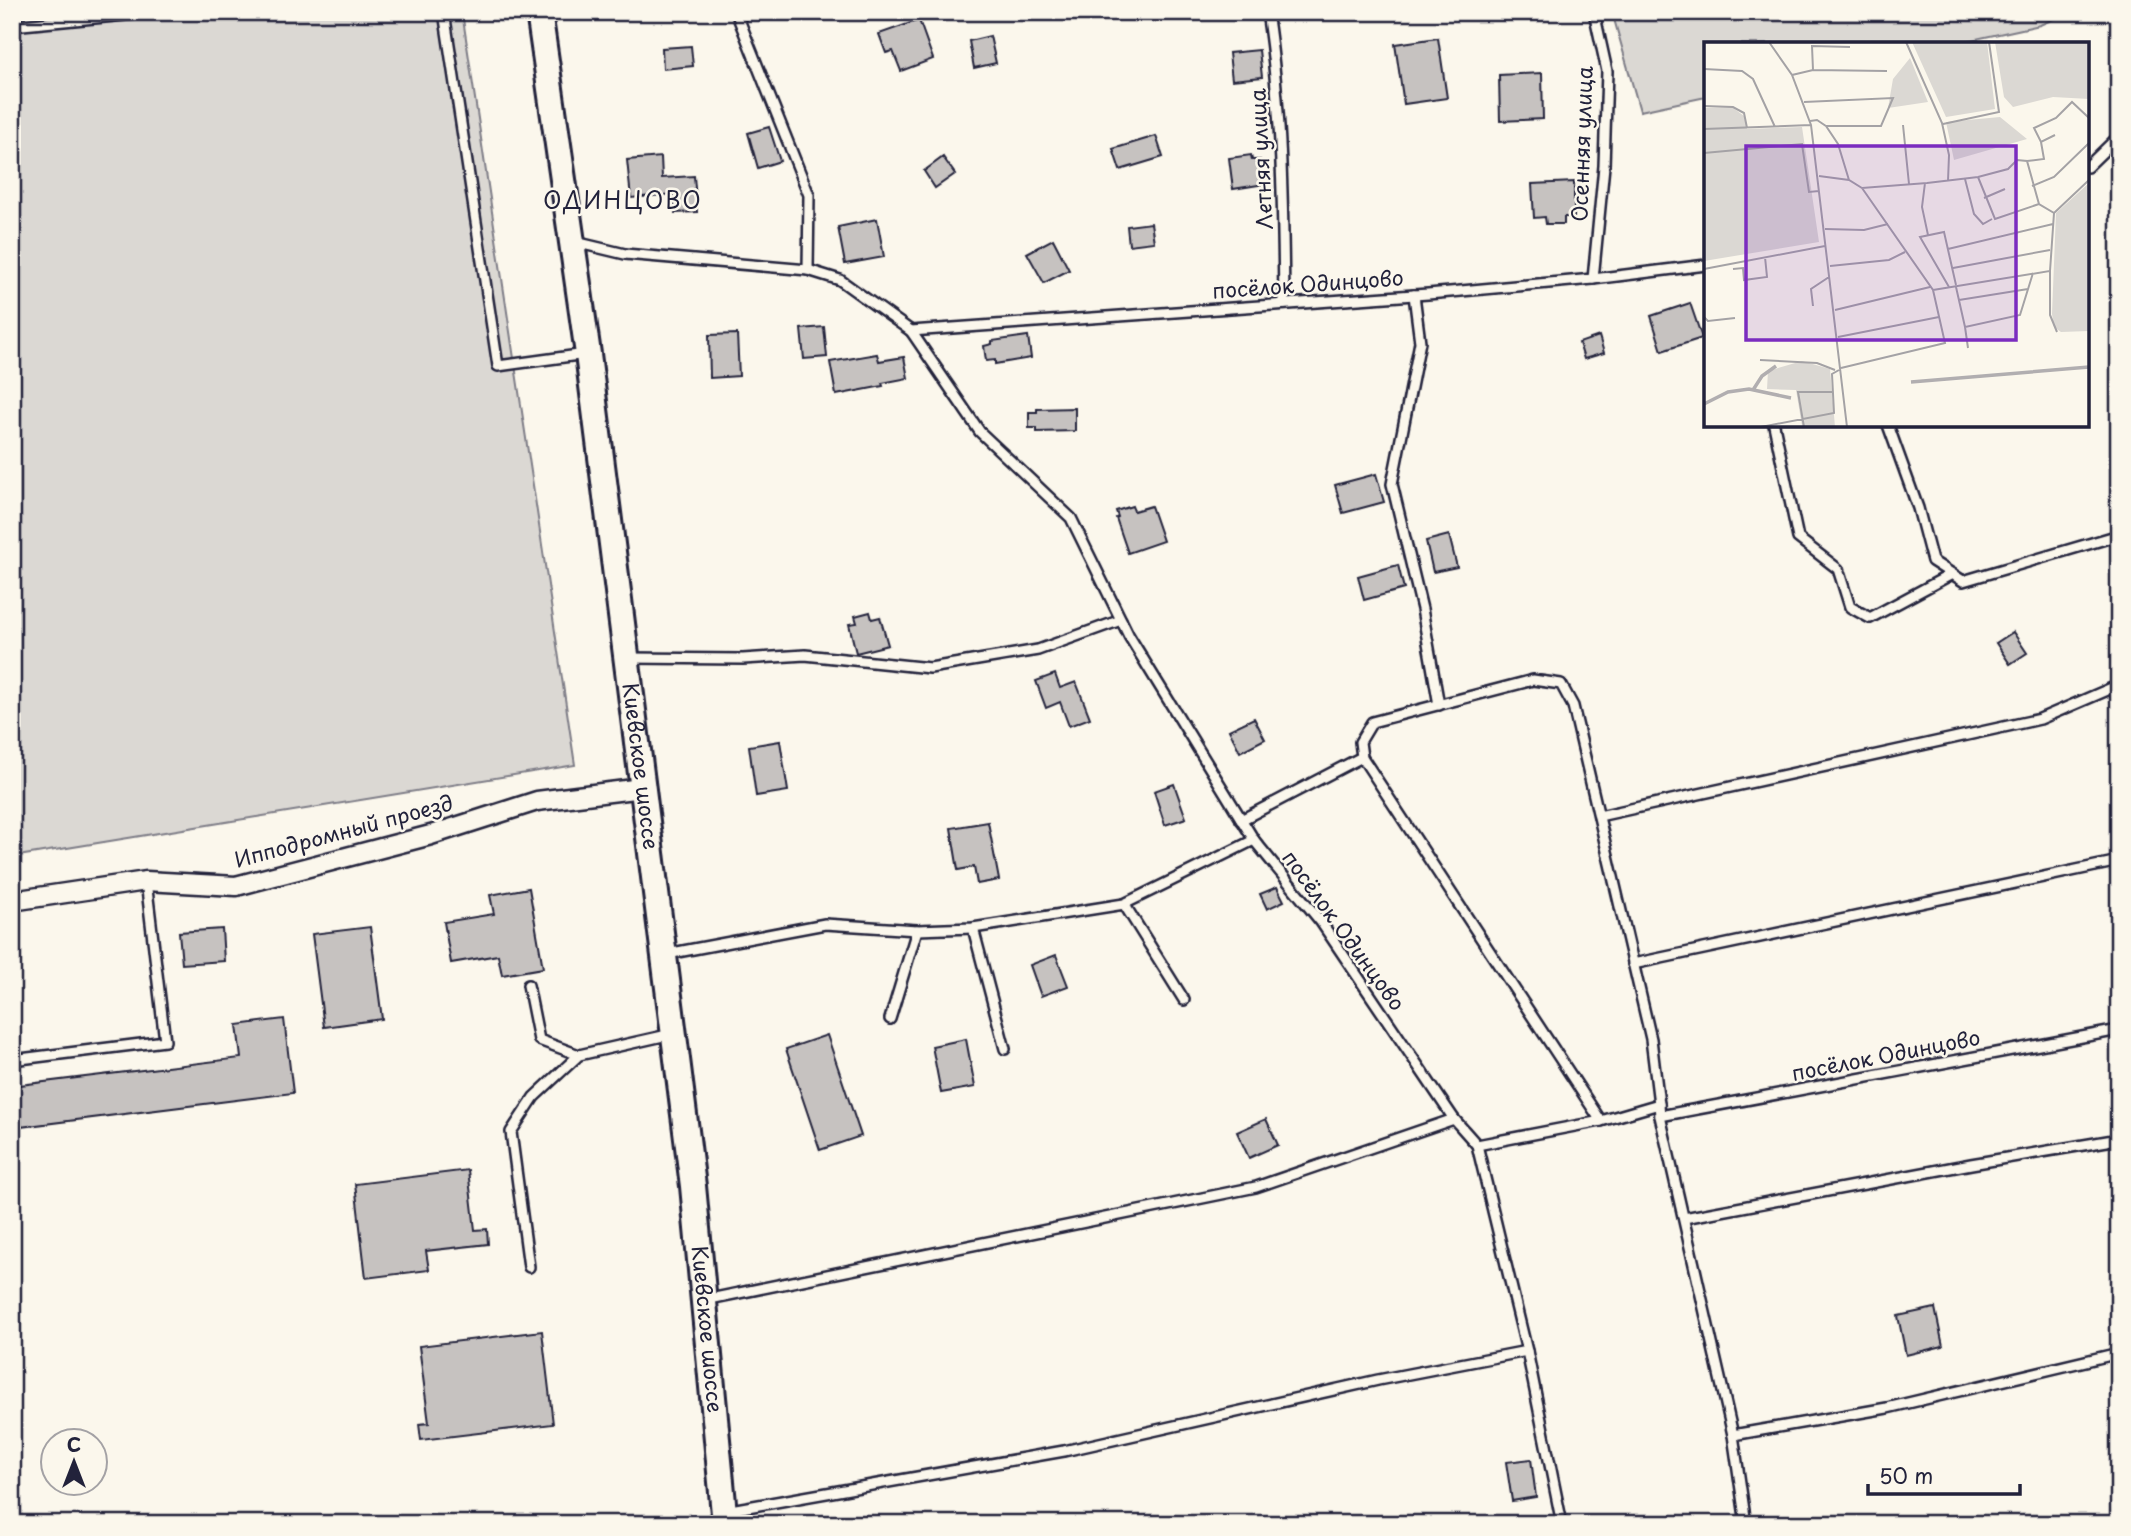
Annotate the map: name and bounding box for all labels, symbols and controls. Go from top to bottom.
inset map [1704,42,2089,427]
street label: Осенняя улица [1562,65,1600,222]
street label: Летняя улица [1240,87,1280,230]
district label: ОДИНЦОВО [543,182,703,217]
street label: посёлок Одинцово [1211,260,1405,306]
street label: Киевское шоссе [616,681,668,851]
street label: Ипподромный проезд [230,785,456,875]
street label: посёлок Одинцово [1275,843,1414,1017]
street label: посёлок Одинцово [1788,1020,1983,1088]
street label: Киевское шоссе [685,1244,732,1414]
north arrow [38,1428,108,1498]
text: С [67,1430,81,1458]
scale bar [1868,1452,2021,1496]
text: 50 m [1879,1459,1933,1491]

